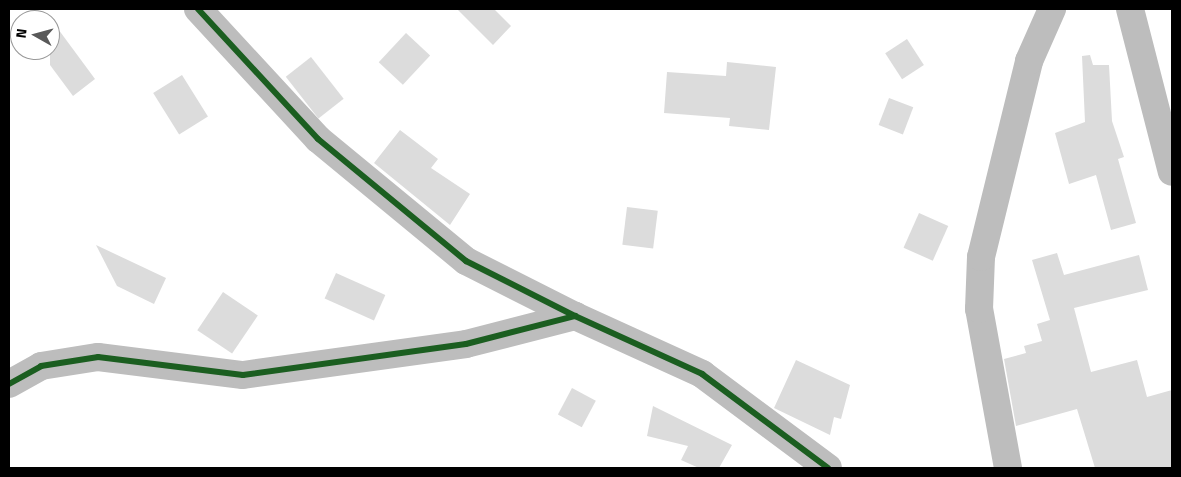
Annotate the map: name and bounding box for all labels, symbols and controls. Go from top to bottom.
north arrow [10,10,60,60]
text: N [10,27,32,39]

